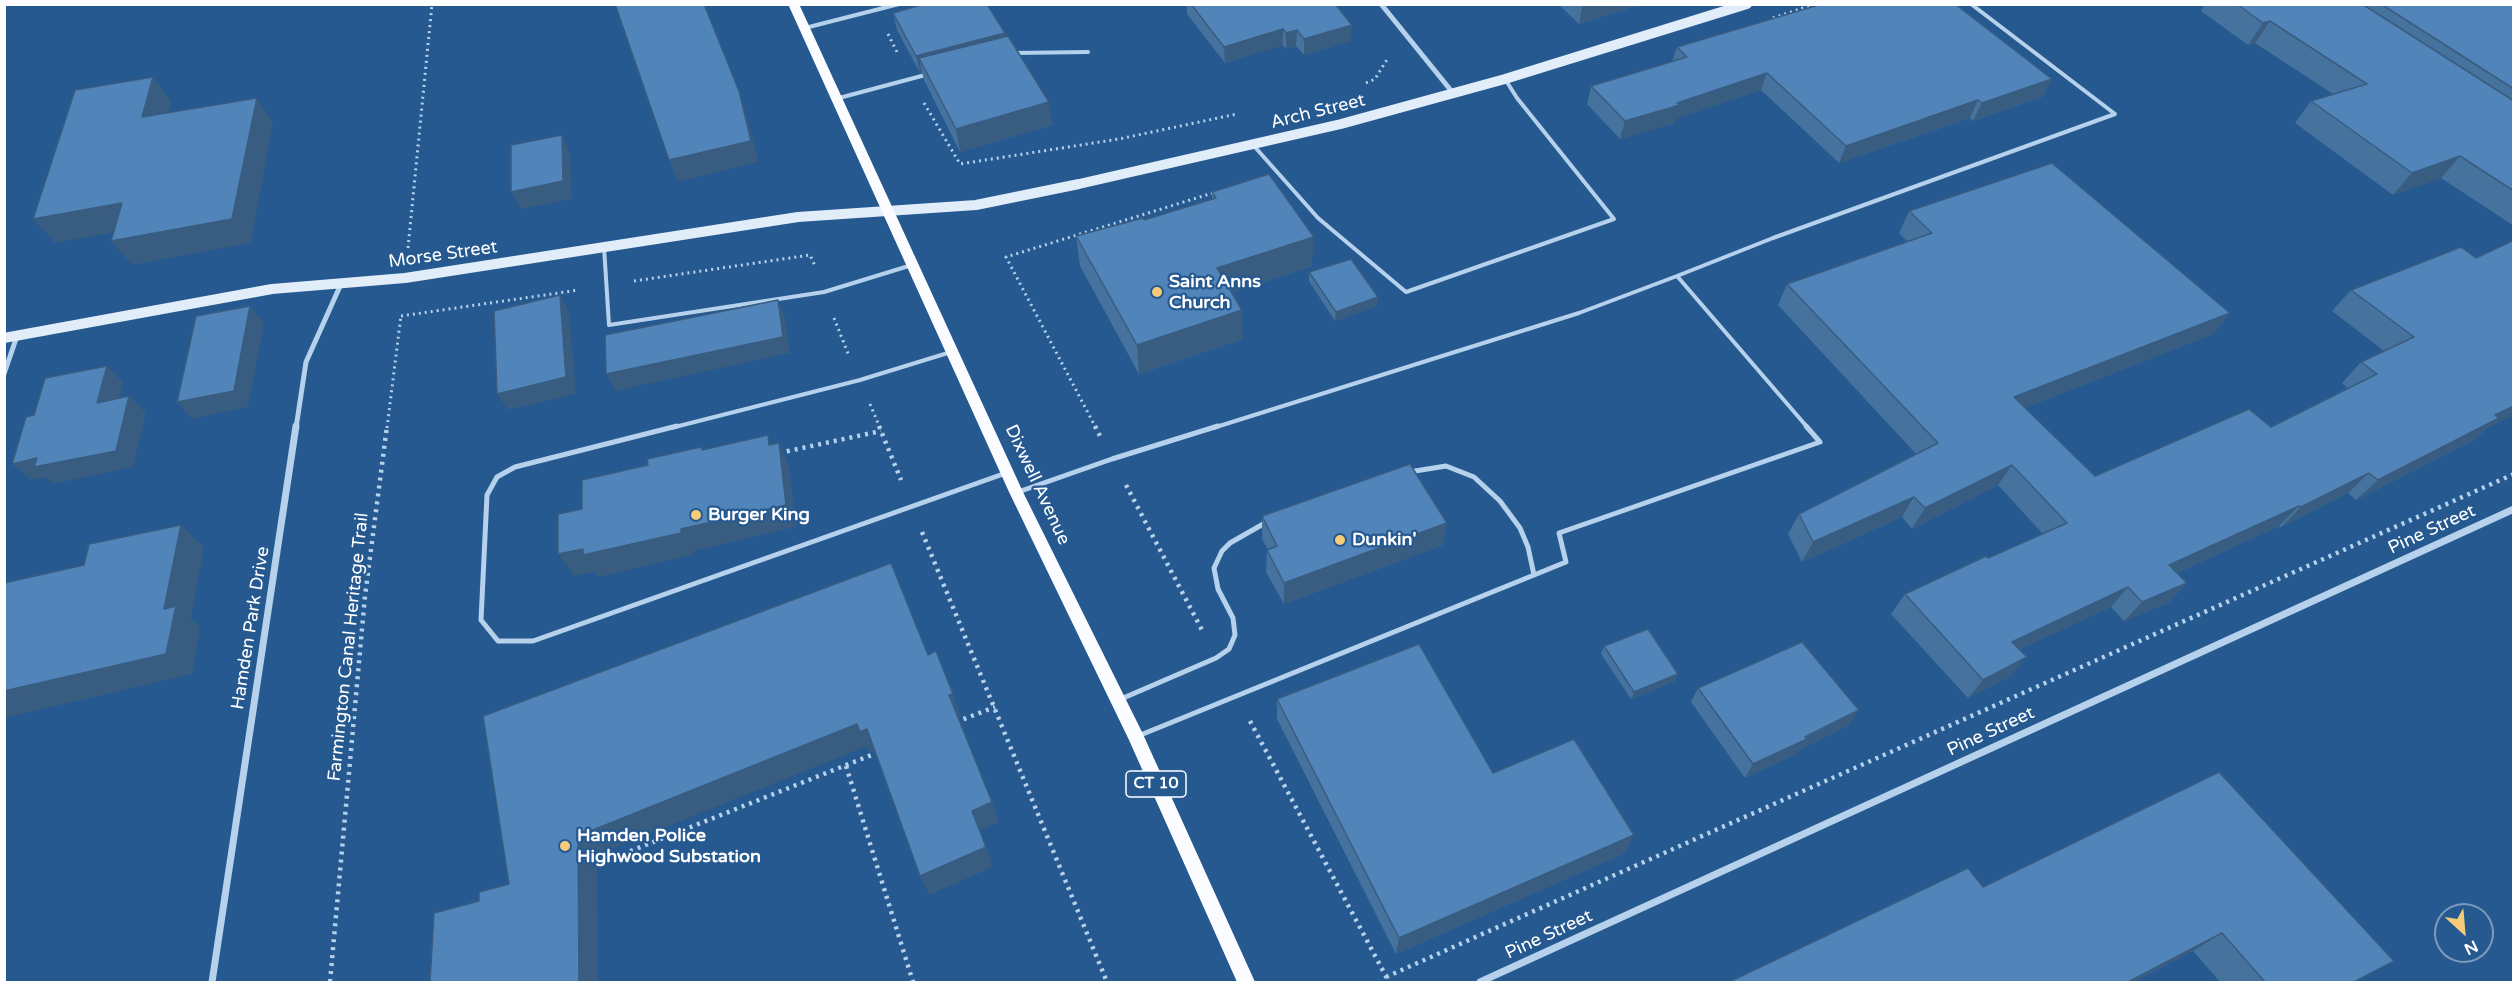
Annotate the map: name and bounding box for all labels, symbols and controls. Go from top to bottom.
street label: Arch Street [1269,90,1367,134]
street label: Morse Street [387,237,499,273]
place label: Saint Anns Church [1169,271,1261,314]
marker: Saint Anns Church [1150,285,1164,299]
street label: Dixwell Avenue [1000,421,1074,549]
street label: Pine Street [2385,500,2479,560]
place label: Burger King [708,504,810,526]
marker: Burger King [689,508,703,522]
street label: Farmington Canal Heritage Trail [324,512,374,782]
place label: Dunkin' [1352,529,1417,551]
marker: Dunkin' [1333,533,1347,547]
street label: Hamden Park Drive [227,545,275,711]
street label: Pine Street [1944,702,2038,762]
road number: CT 10 [1126,771,1186,797]
place label: Hamden Police Highwood Substation [577,825,761,868]
marker: Hamden Police Highwood Substation [558,839,572,853]
north arrow [2434,903,2494,963]
street label: Pine Street [1502,905,1596,965]
text: N [2461,936,2481,959]

